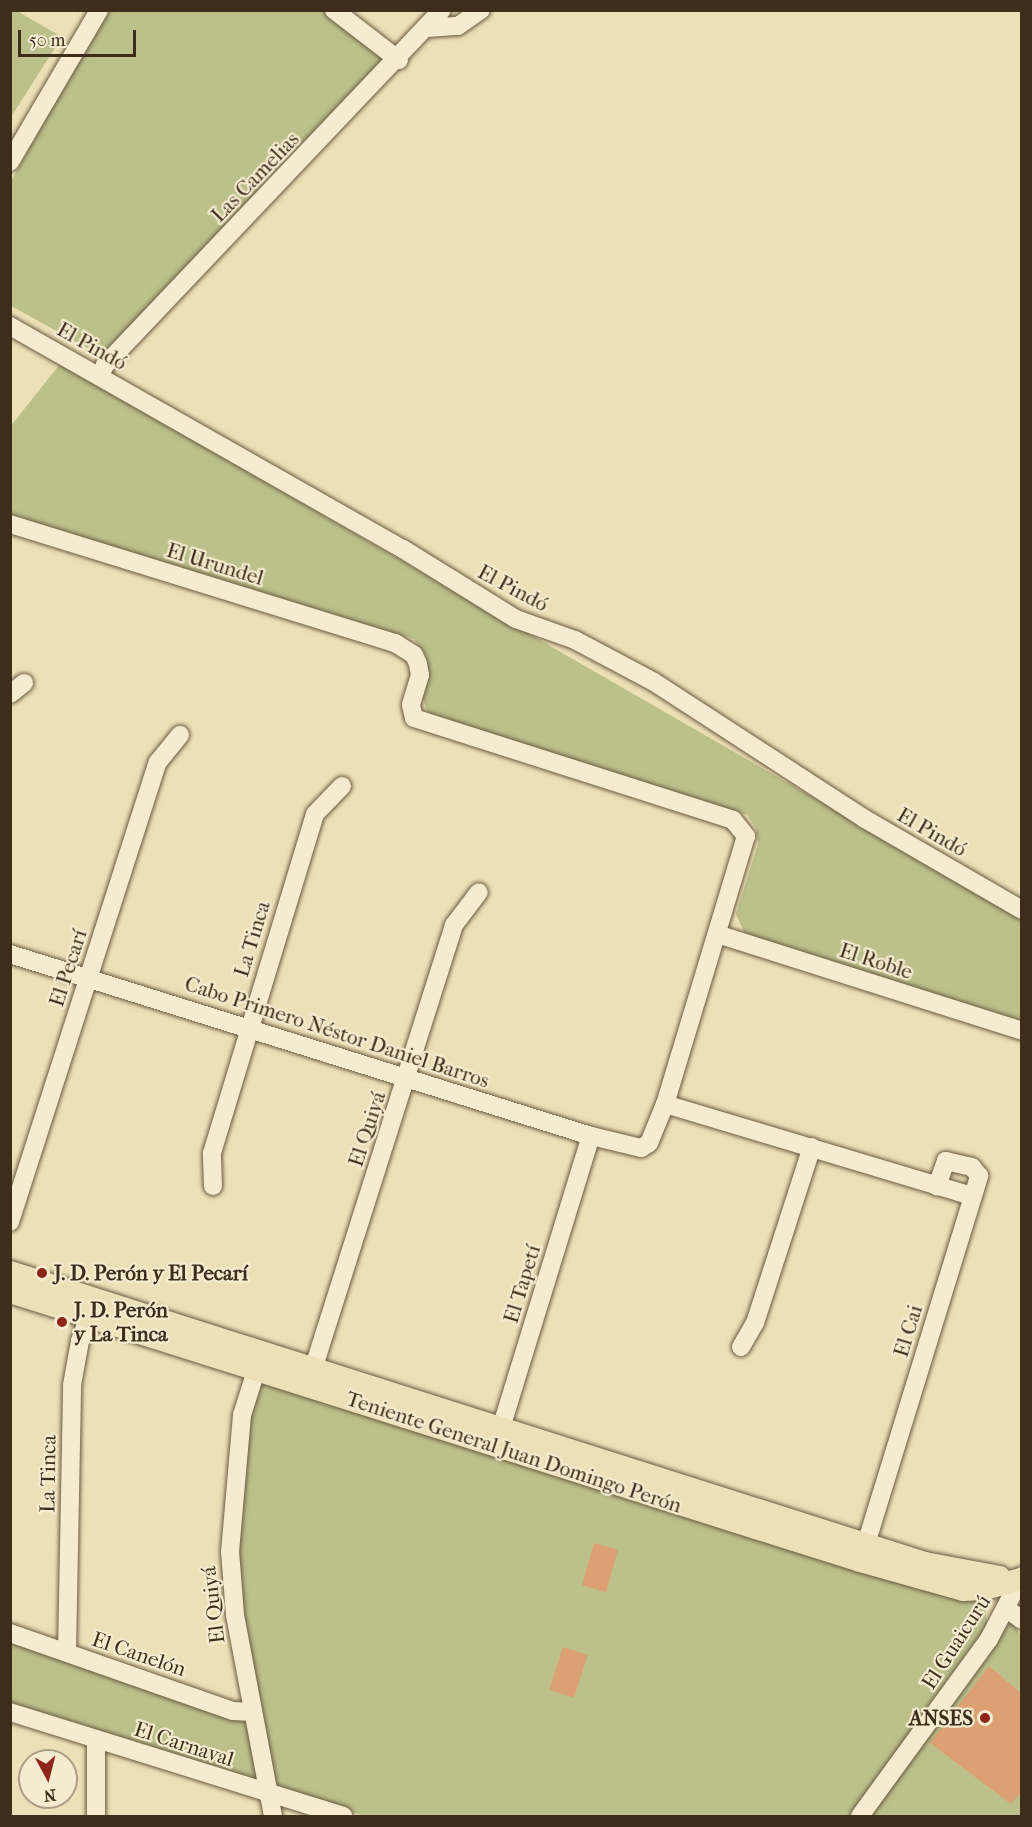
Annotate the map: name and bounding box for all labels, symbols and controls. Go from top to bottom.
scale bar [21,18,140,56]
text: 50 m [29,30,65,51]
street label: Las Camelias [206,127,304,227]
street label: El Pindó [53,317,131,375]
street label: El Urundel [164,537,266,591]
street label: El Pindó [473,559,553,617]
street label: El Pindó [893,802,971,862]
street label: La Tinca [229,898,275,980]
street label: El Pecarí [44,926,92,1010]
street label: El Roble [836,937,916,985]
street label: Cabo Primero Néstor Daniel Barros [182,971,492,1093]
street label: El Quiyá [343,1088,391,1170]
street label: El Tapetí [498,1242,546,1326]
place label: J. D. Perón y El Pecarí [54,1260,248,1286]
marker: J. D. Perón y El Pecarí [35,1266,49,1280]
place label: J. D. Perón y La Tinca [74,1297,168,1347]
street label: El Cai [888,1302,928,1360]
marker: J. D. Perón y La Tinca [55,1315,69,1329]
street label: Teniente General Juan Domingo Perón [343,1386,685,1518]
street label: La Tinca [35,1435,61,1513]
street label: El Quiyá [196,1565,230,1645]
street label: El Guaicurú [916,1590,996,1694]
street label: El Canelón [89,1626,189,1682]
place label: ANSES [909,1705,973,1731]
marker: ANSES [978,1711,992,1725]
street label: El Carnaval [131,1716,237,1772]
north arrow [18,1749,78,1809]
text: N [43,1785,57,1806]

